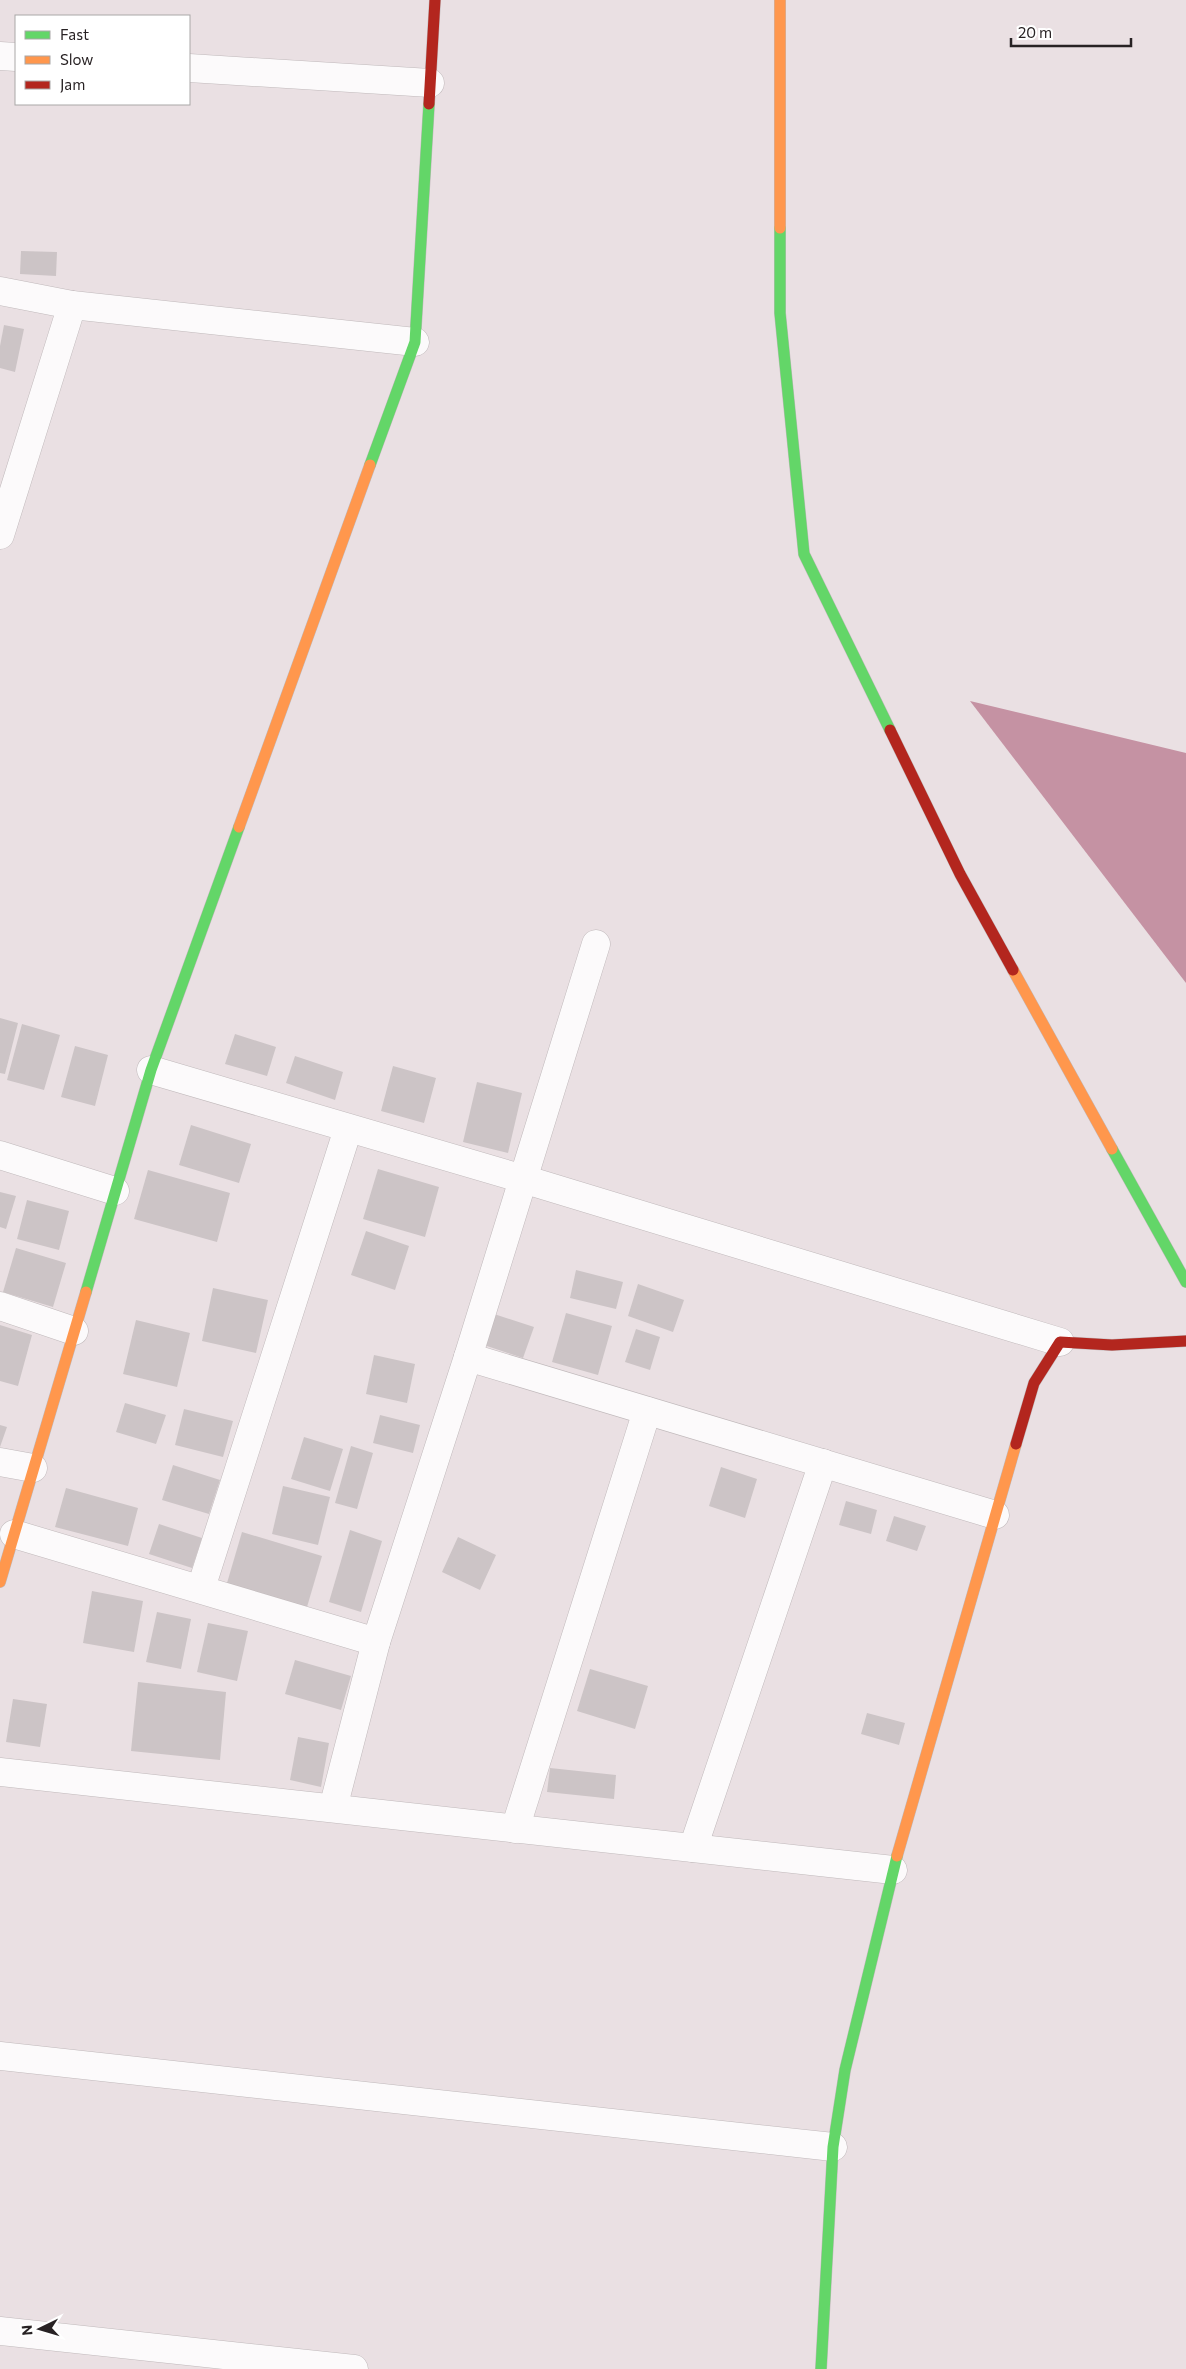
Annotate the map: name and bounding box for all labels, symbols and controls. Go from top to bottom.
legend [15,15,190,105]
scale bar [1011,15,1131,47]
text: 20 m [1018,23,1052,41]
text: Fast [60,25,89,43]
text: Slow [60,50,93,68]
text: Jam [60,75,85,93]
north arrow [15,2304,65,2354]
text: N [18,2324,35,2336]

